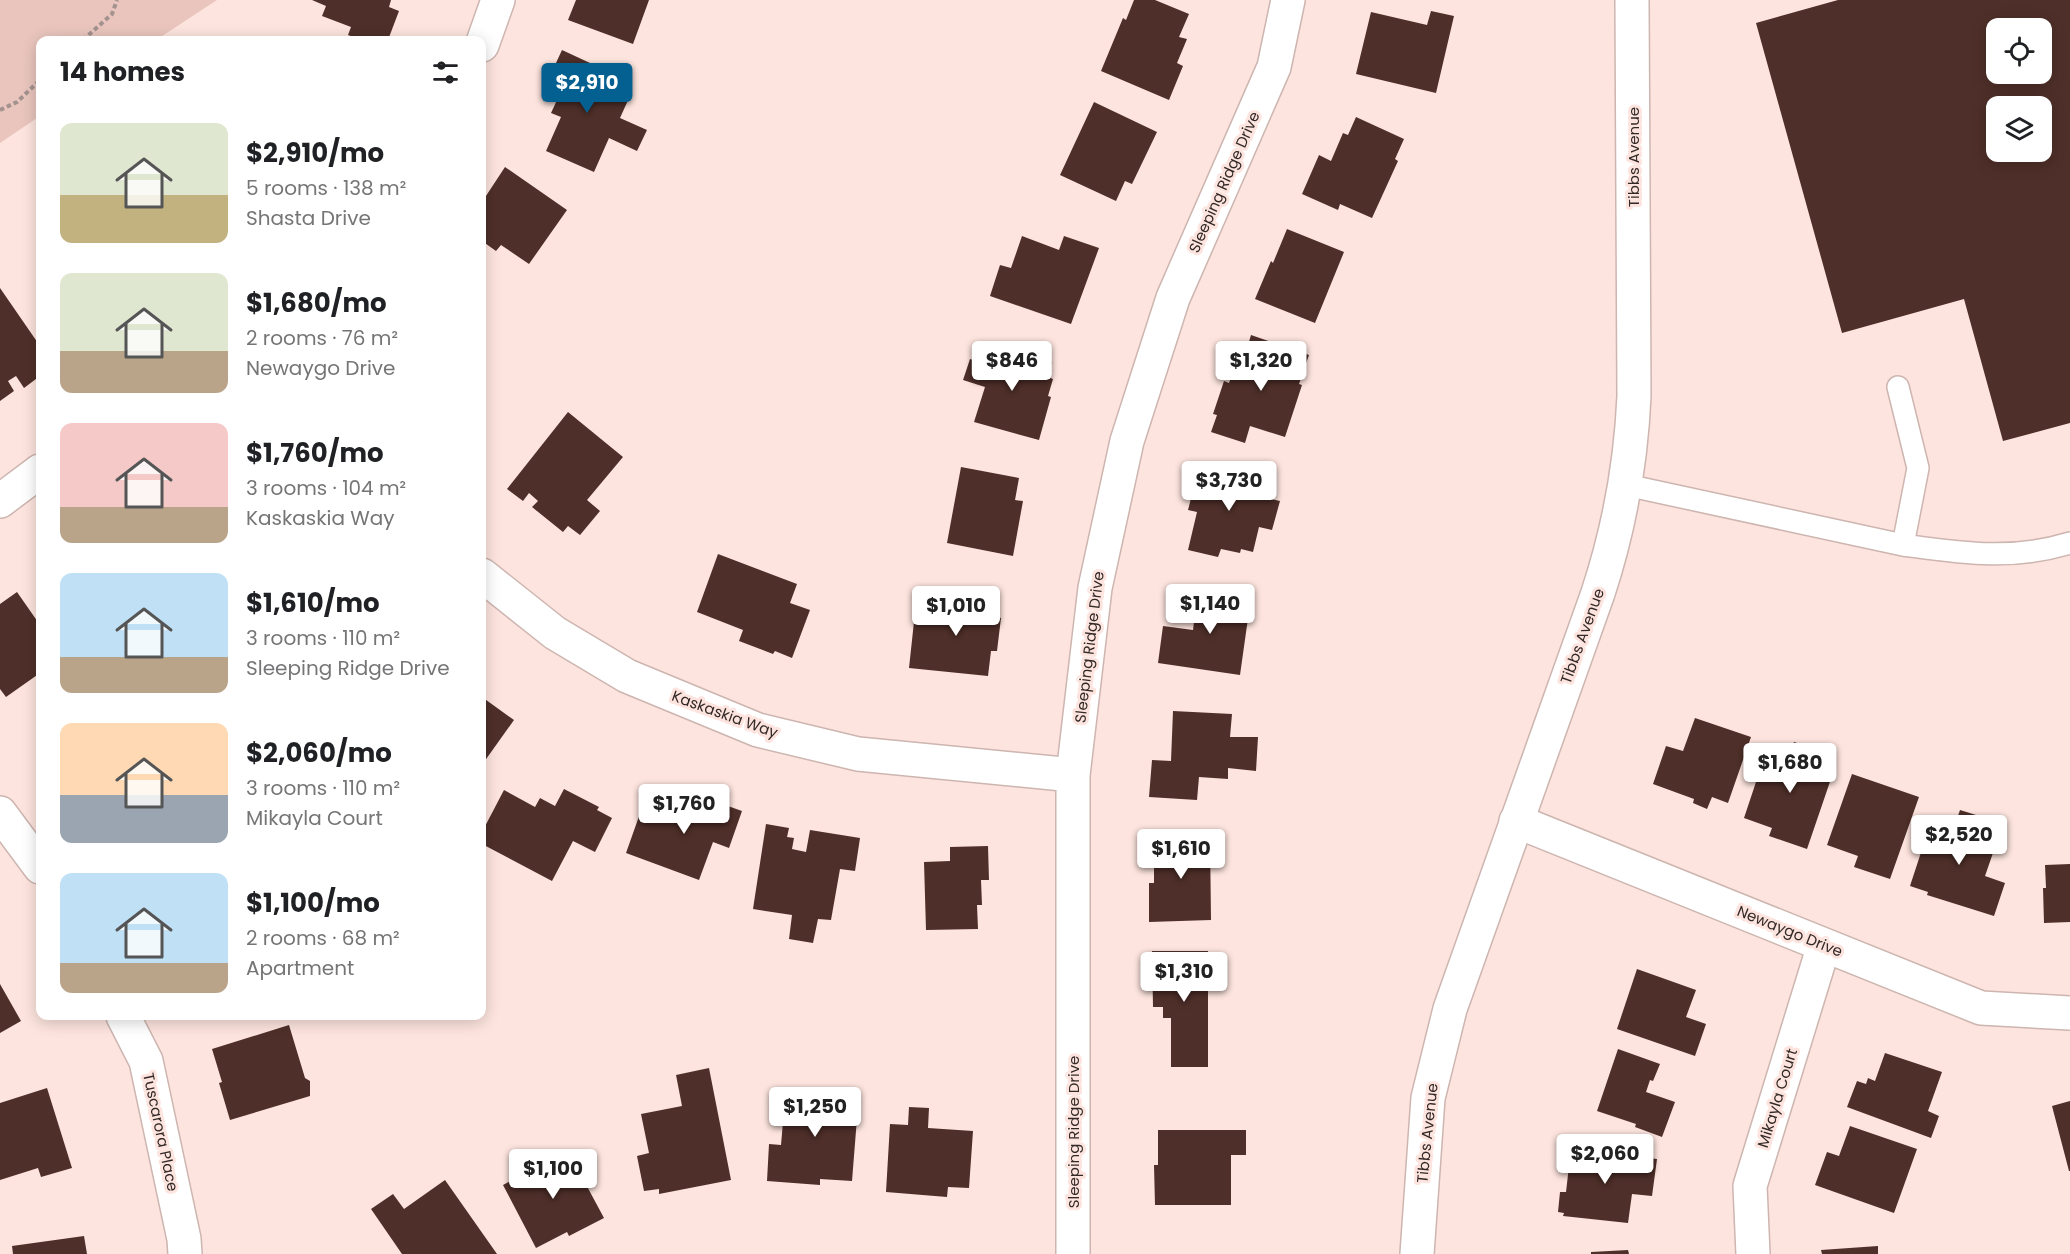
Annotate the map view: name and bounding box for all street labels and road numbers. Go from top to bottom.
street label: Tibbs Avenue [1623,107,1644,207]
street label: Sleeping Ridge Drive [1183,108,1265,256]
street label: Sleeping Ridge Drive [1069,570,1109,724]
street label: Tibbs Avenue [1555,585,1609,687]
street label: Kaskaskia Way [669,685,781,743]
street label: Newaygo Drive [1734,900,1846,962]
street label: Mikayla Court [1752,1046,1802,1150]
street label: Sleeping Ridge Drive [1063,1056,1084,1208]
street label: Tuscarora Place [138,1071,184,1193]
street label: Tibbs Avenue [1411,1082,1443,1184]

